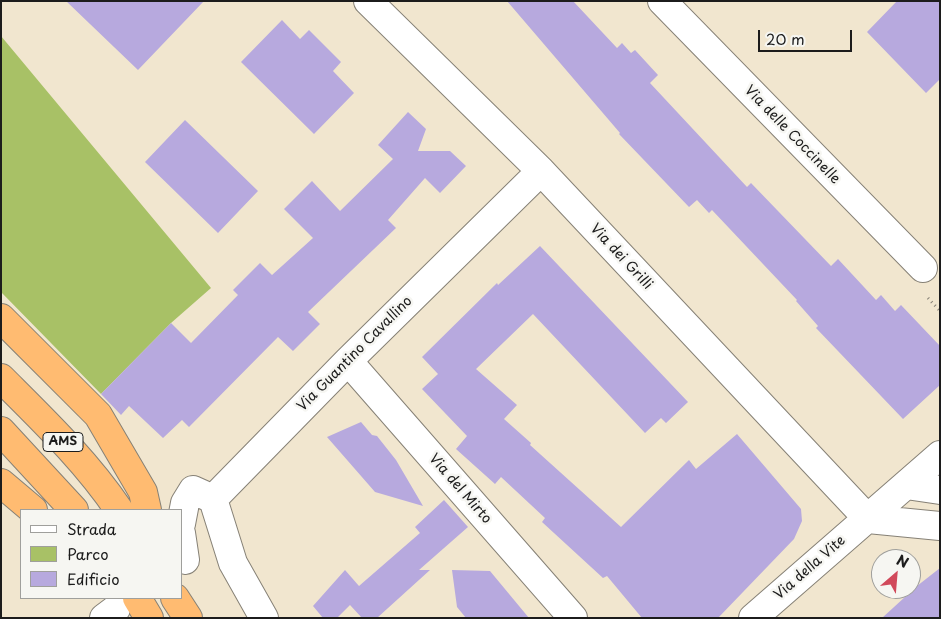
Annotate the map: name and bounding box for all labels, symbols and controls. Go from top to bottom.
scale bar [761,20,855,52]
text: 20 m [766,27,805,50]
street label: Via delle Coccinelle [741,82,843,188]
street label: Via dei Grilli [586,221,656,293]
street label: Via Guantino Cavallino [294,293,416,415]
road number: AMS [43,432,83,452]
street label: Via del Mirto [425,451,495,527]
legend [20,509,182,599]
text: Strada [67,517,116,540]
street label: Via della Vite [771,532,849,604]
text: Parco [67,542,109,565]
north arrow [871,549,921,599]
text: N [893,549,912,573]
text: Edificio [67,567,120,590]

